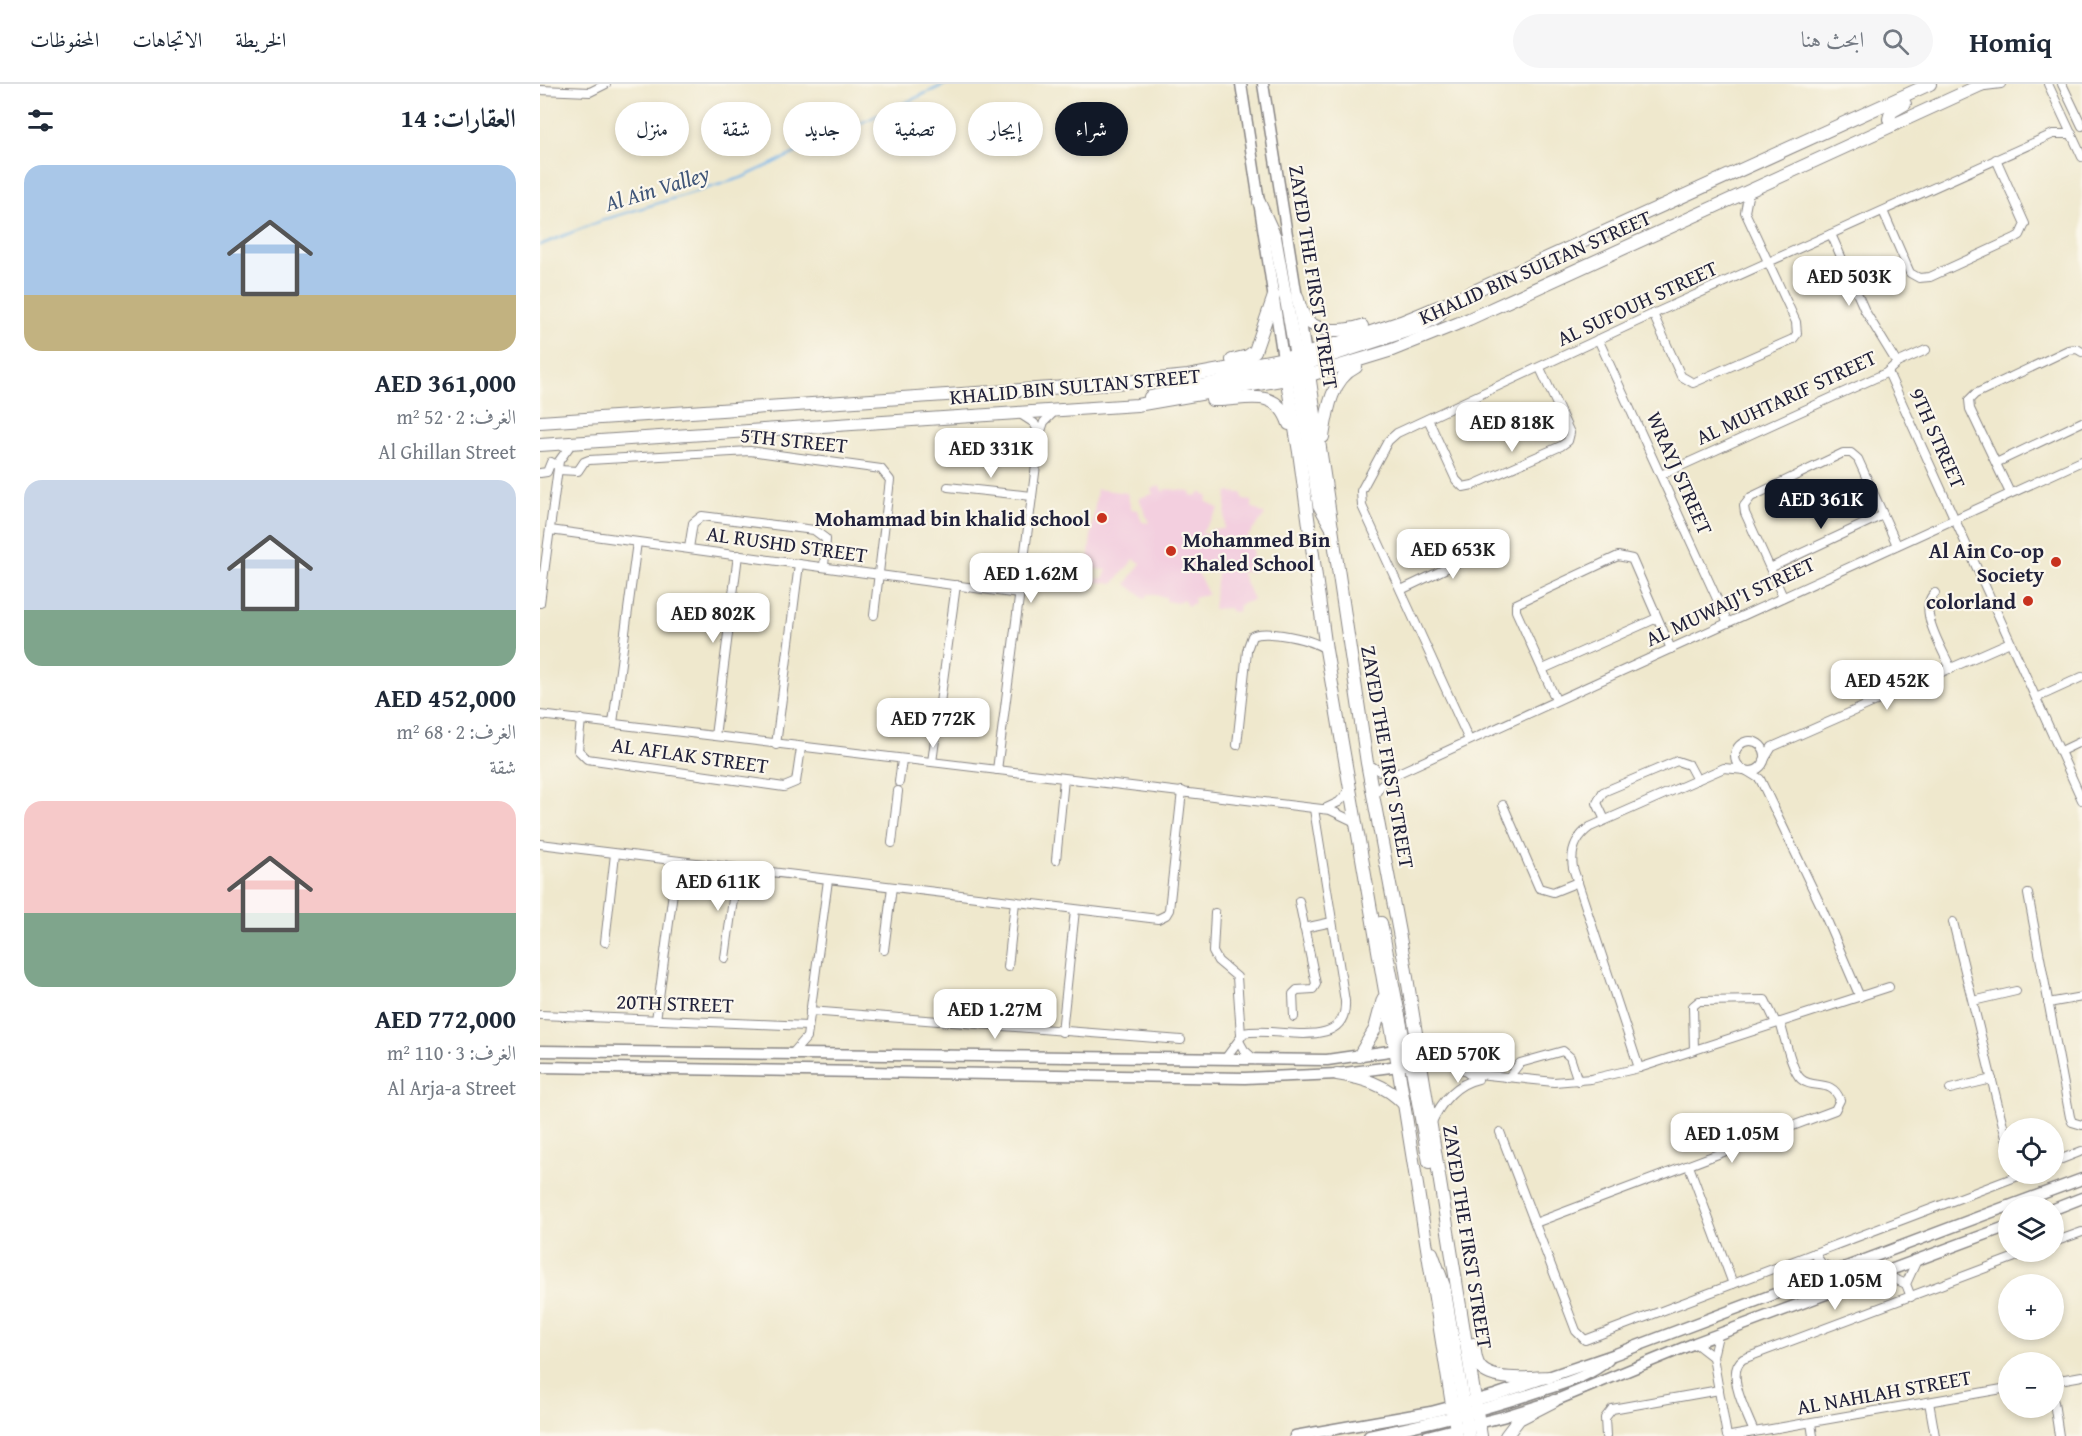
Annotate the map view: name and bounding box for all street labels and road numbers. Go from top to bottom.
street label: ZAYED THE FIRST STREET [1281,163,1347,391]
street label: KHALID BIN SULTAN STREET [1414,202,1656,332]
street label: AL SUFOUH STREET [1552,252,1723,354]
street label: AL MUHTARIF STREET [1690,341,1882,453]
street label: KHALID BIN SULTAN STREET [948,360,1202,412]
street label: 9TH STREET [1902,383,1974,494]
street label: WRAYJ STREET [1639,406,1721,540]
street label: 5TH STREET [739,419,849,461]
street label: AL RUSHD STREET [705,517,870,571]
street label: AL MUWAIJ'I STREET [1640,548,1820,654]
street label: ZAYED THE FIRST STREET [1353,643,1423,871]
street label: AL AFLAK STREET [610,729,770,781]
street label: 20TH STREET [616,985,735,1021]
street label: ZAYED THE FIRST STREET [1435,1123,1501,1351]
street label: AL NAHLAH STREET [1794,1361,1974,1423]

